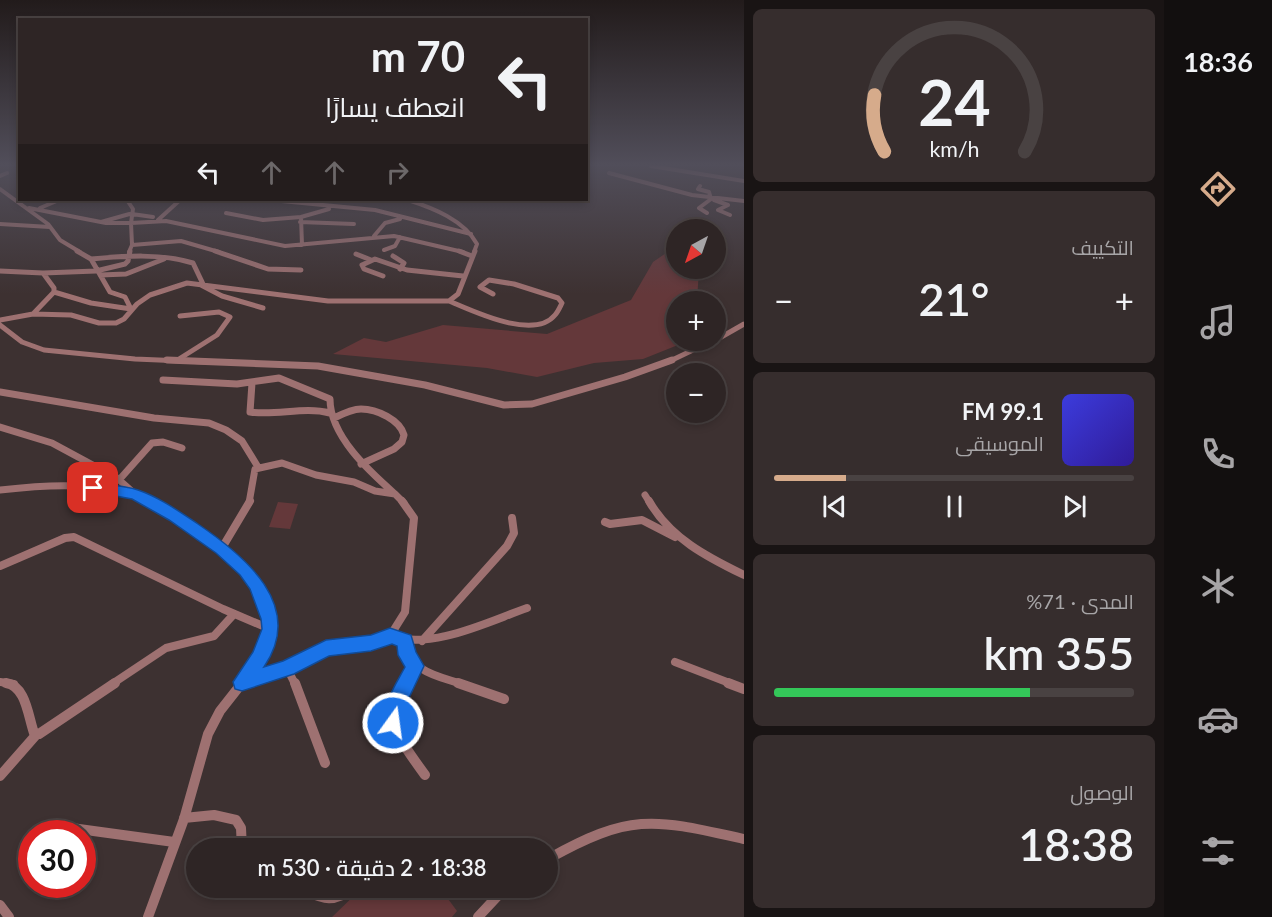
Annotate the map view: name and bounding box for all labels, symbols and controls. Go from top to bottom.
text: 70 m [371,31,465,81]
icon: left [486,42,564,120]
text: 18:36 [1183,45,1253,78]
text: 24 [918,64,990,139]
text: انعطف يسارًا [325,90,465,123]
text: km/h [929,137,979,163]
icon: left [192,156,225,189]
icon: ahead [255,156,288,189]
icon: ahead [318,156,351,189]
icon: right [381,156,414,189]
icon: directions [1197,168,1239,210]
north arrow [666,219,726,279]
map controls [666,219,726,423]
text: التكييف [1071,235,1134,259]
text: 21° [919,272,989,326]
text: − [774,280,793,320]
text: + [1115,280,1134,320]
button: + [666,291,726,351]
icon: music [1197,301,1239,343]
button: − [666,363,726,423]
text: 99.1 FM [962,398,1044,425]
text: الموسيقى [955,431,1044,455]
icon: phone [1197,433,1239,475]
pin [67,462,118,513]
icon: arrive [76,471,109,504]
icon: previous [818,490,851,523]
icon: pause [938,490,971,523]
icon: next [1058,490,1091,523]
icon: climate [1197,565,1239,607]
text: المدى · 71% [1026,589,1134,613]
text: 355 km [984,626,1134,680]
position arrow [361,691,425,755]
icon: car [1197,698,1239,740]
text: الوصول [1070,780,1134,804]
text: 18:38 [1018,817,1134,871]
speed limit sign: 30 [18,820,96,898]
icon: filters [1197,830,1239,872]
text: 18:38 · 2 دقيقة · 530 m [257,854,487,881]

